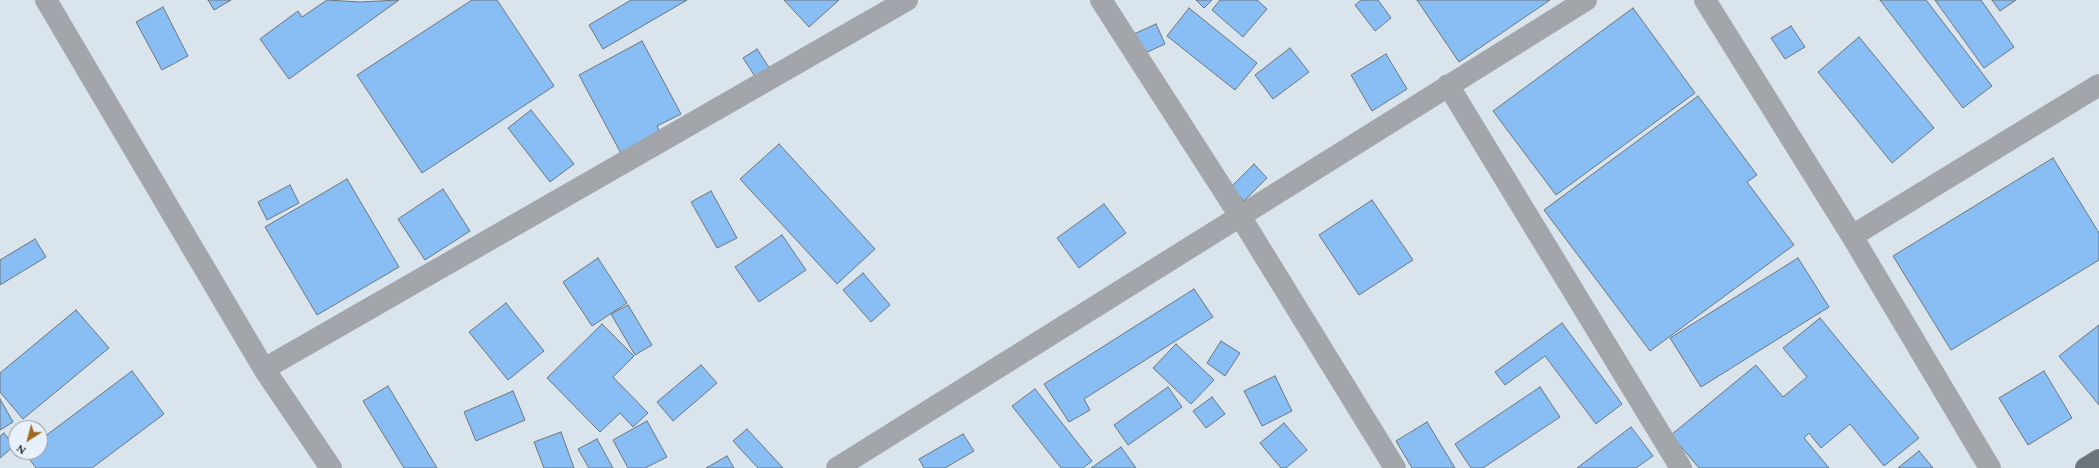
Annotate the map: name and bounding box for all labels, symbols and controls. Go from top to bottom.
north arrow [8,420,48,460]
text: N [13,440,30,459]

